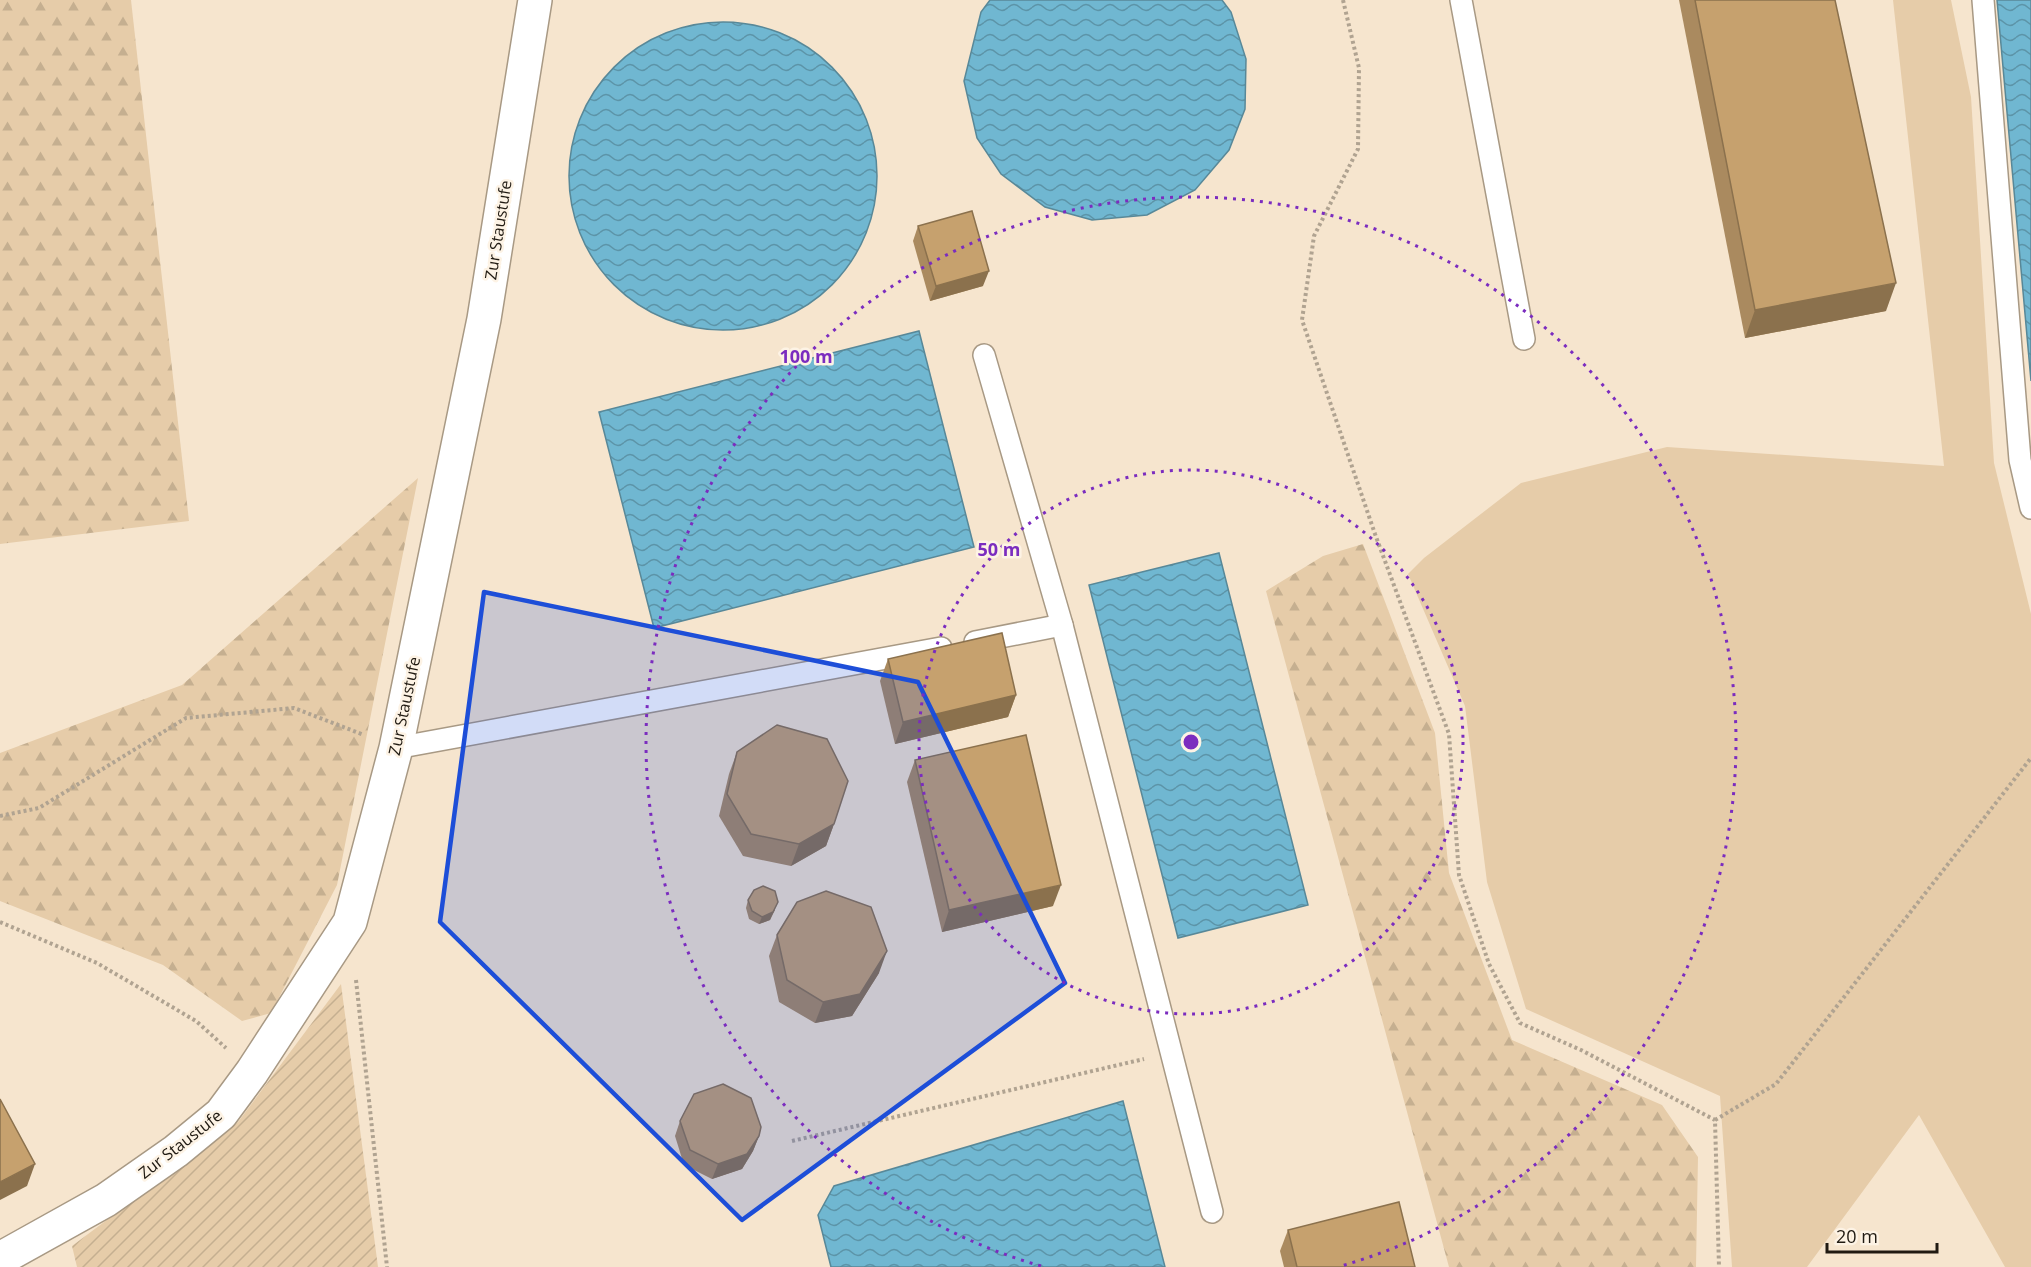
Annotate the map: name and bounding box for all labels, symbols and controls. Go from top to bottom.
street label: Zur Staustufe [479,179,517,281]
text: 100 m [779,344,833,368]
text: 50 m [978,537,1020,561]
street label: Zur Staustufe [383,655,425,757]
centre of rings [1181,732,1201,752]
street label: Zur Staustufe [134,1104,226,1184]
scale bar [1827,1216,1936,1254]
text: 20 m [1836,1224,1878,1248]

